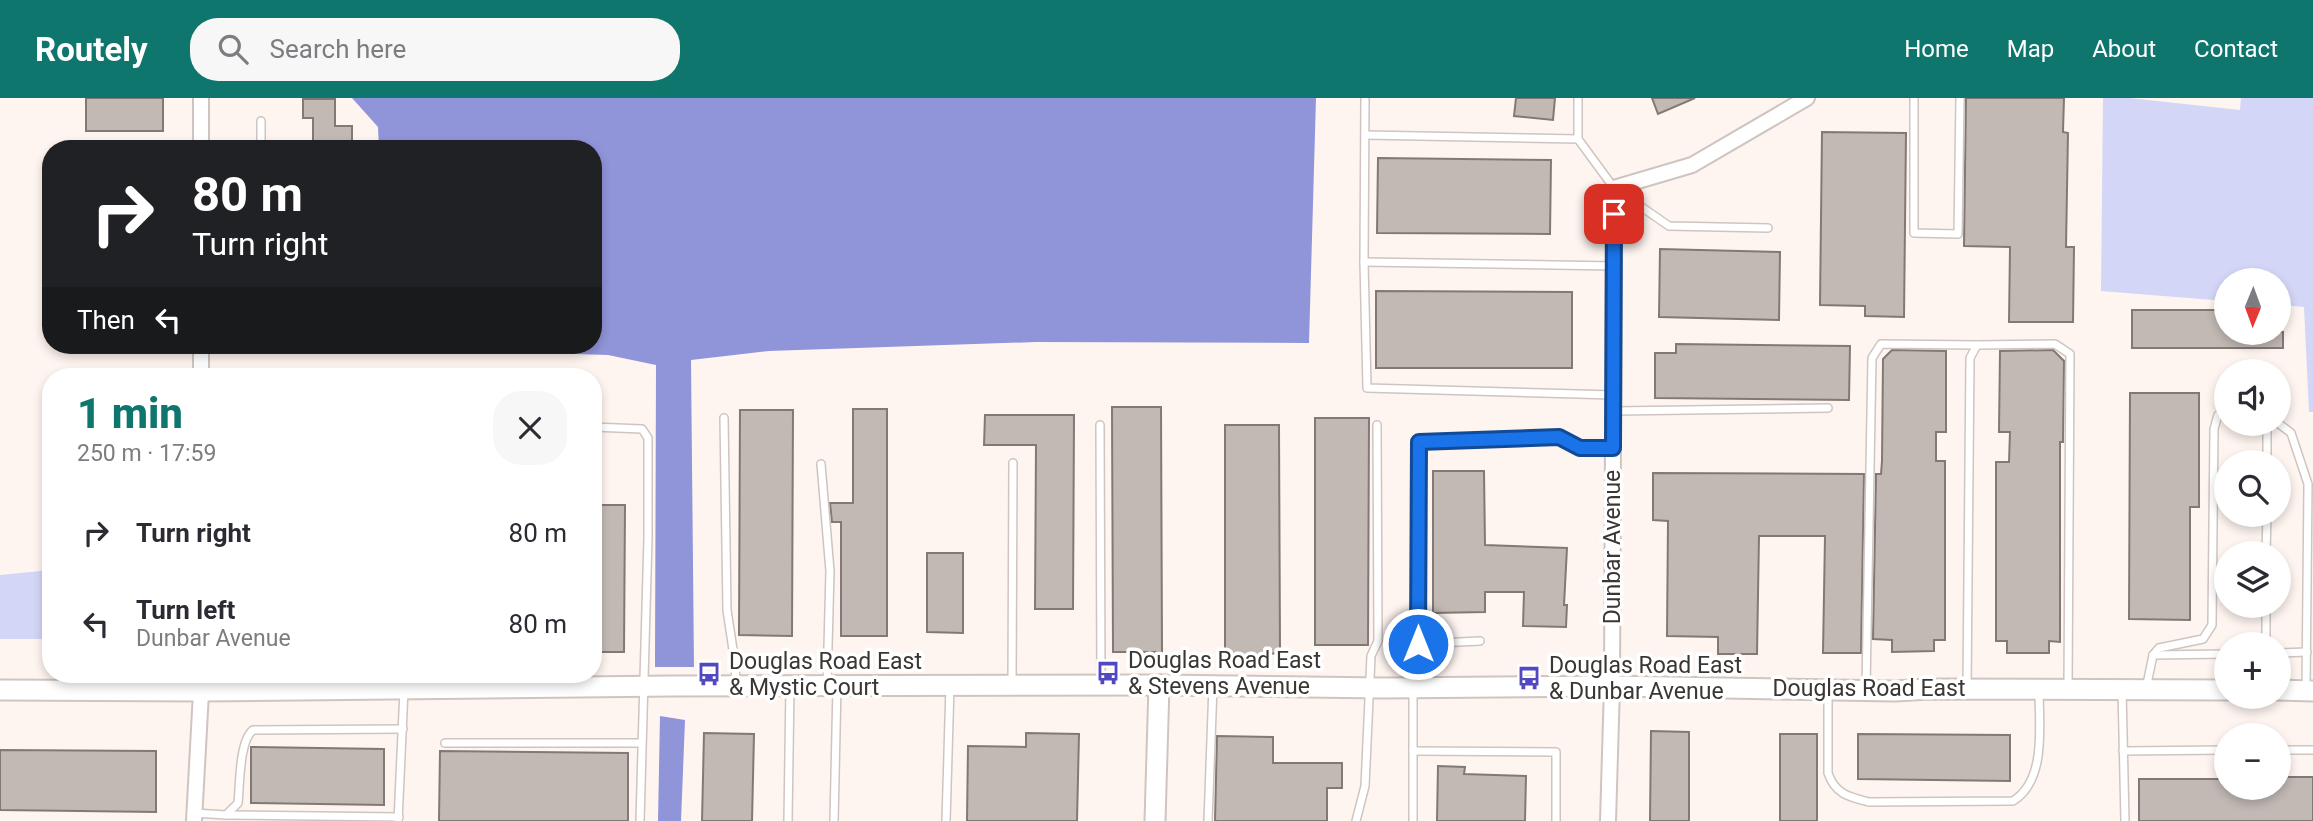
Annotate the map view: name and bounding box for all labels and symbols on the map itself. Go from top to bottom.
pin [1584,184,1644,244]
north arrow [2214,268,2291,345]
street label: Dunbar Avenue [1599,470,1626,624]
position arrow [1381,607,1455,681]
place label: Douglas Road East & Stevens Avenue [1128,647,1321,700]
place label: Douglas Road East & Mystic Court [729,648,922,701]
place label: Douglas Road East & Dunbar Avenue [1549,652,1742,705]
bus stop icon: Douglas Road East & Stevens Avenue [1094,659,1122,687]
bus stop icon: Douglas Road East & Mystic Court [695,660,723,688]
bus stop icon: Douglas Road East & Dunbar Avenue [1515,664,1543,692]
street label: Douglas Road East [1773,675,1965,702]

